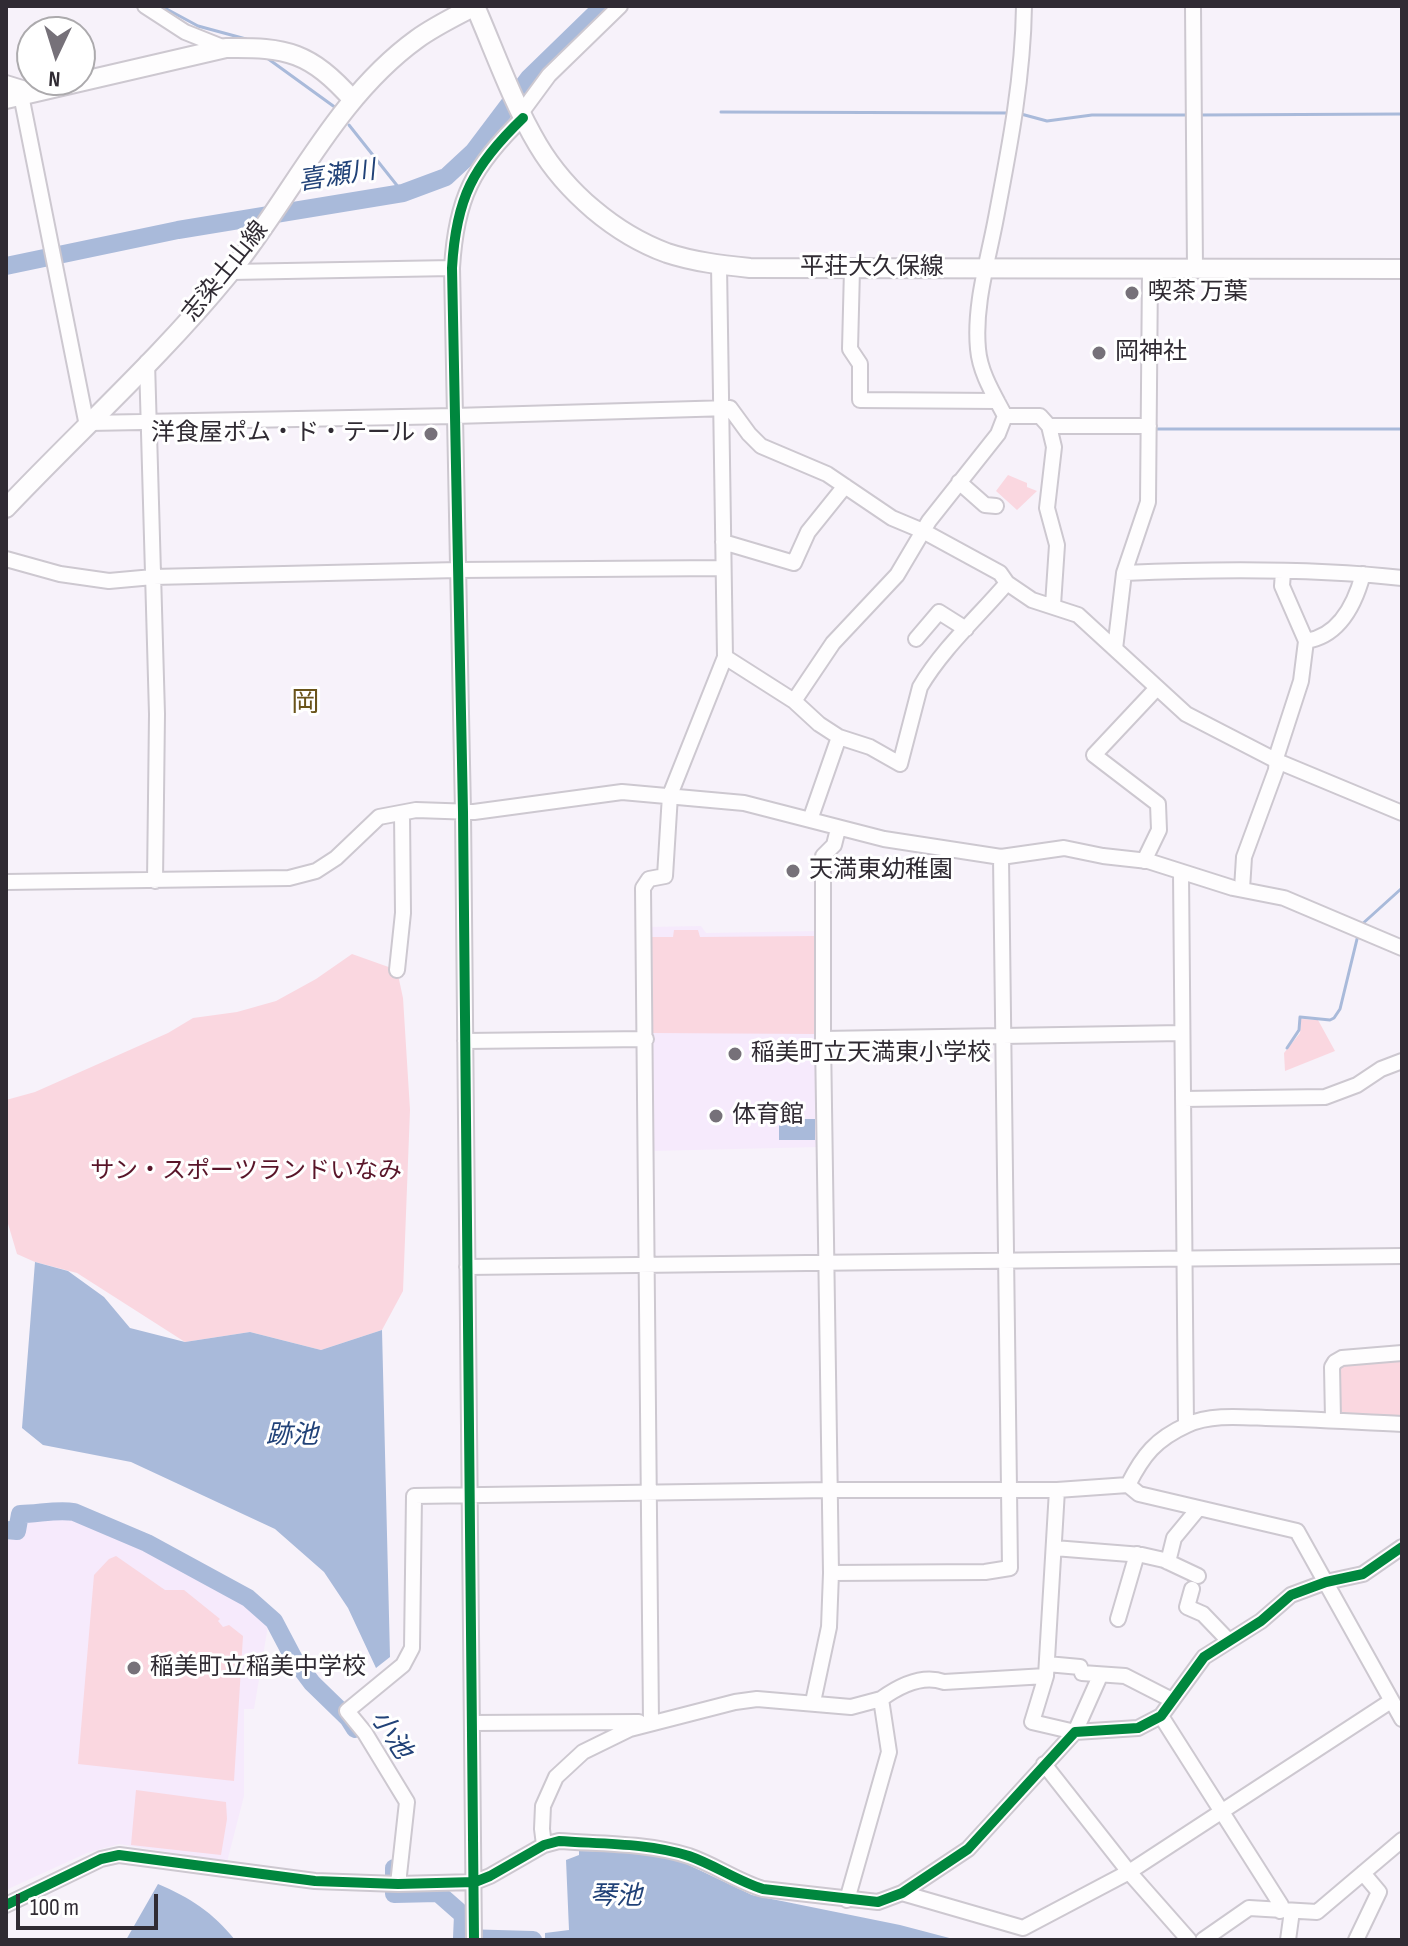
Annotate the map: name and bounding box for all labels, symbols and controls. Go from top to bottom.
north arrow [16,16,96,96]
text: N [48,65,61,92]
water label: 喜瀬川 [296,155,378,199]
street label: 志染土山線 [177,216,275,328]
street label: 平荘大久保線 [800,254,944,282]
place label: 喫茶 万葉 [1148,279,1248,307]
marker: 喫茶 万葉 [1123,284,1141,302]
place label: 岡神社 [1115,339,1187,367]
marker: 岡神社 [1090,344,1108,362]
place label: 洋食屋ポム・ド・テール [151,420,415,448]
marker: 洋食屋ポム・ド・テール [422,425,440,443]
district label: 岡 [291,687,319,721]
place label: 天満東幼稚園 [809,857,953,885]
marker: 天満東幼稚園 [784,862,802,880]
place label: 稲美町立天満東小学校 [751,1040,991,1068]
marker: 稲美町立天満東小学校 [726,1045,744,1063]
place label: 体育館 [732,1102,804,1130]
marker: 体育館 [707,1107,725,1125]
park label: サン・スポーツランドいなみ [90,1158,402,1186]
water label: 跡池 [266,1420,318,1452]
place label: 稲美町立稲美中学校 [150,1654,366,1682]
marker: 稲美町立稲美中学校 [125,1659,143,1677]
water label: 小池 [363,1705,417,1765]
scale bar [20,1878,162,1928]
water label: 琴池 [590,1881,642,1913]
text: 100 m [30,1893,79,1922]

